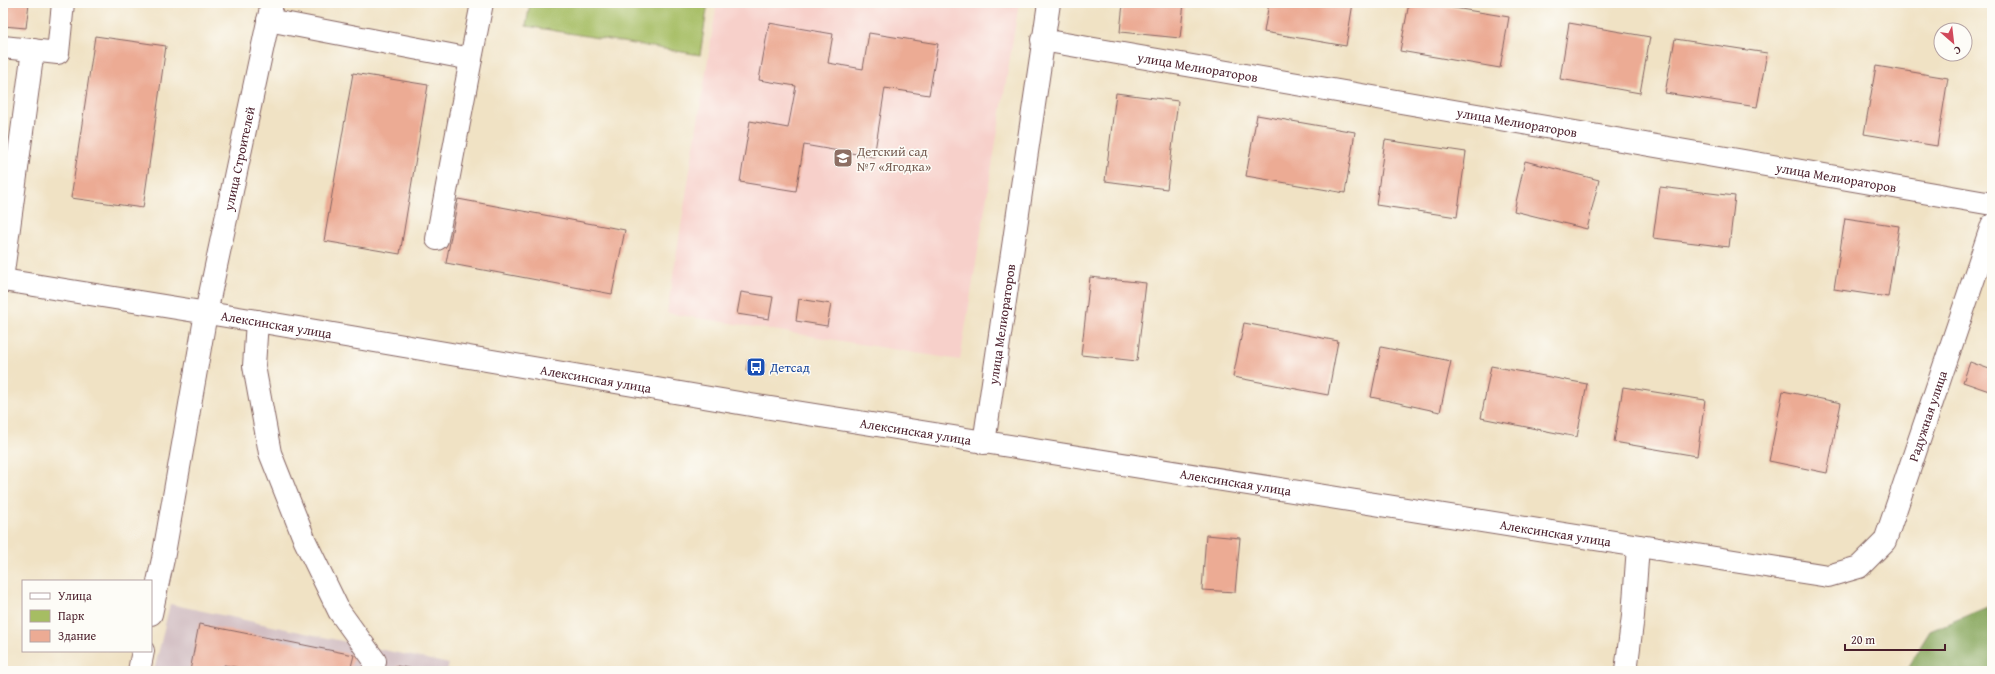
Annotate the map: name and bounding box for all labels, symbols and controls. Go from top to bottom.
north arrow [1933,22,1973,62]
text: С [1951,42,1964,59]
street label: улица Мелиораторов [1135,47,1259,87]
street label: улица Мелиораторов [1454,102,1579,142]
street label: улица Строителей [218,104,259,213]
place label: Детский сад №7 «Ягодка» [856,142,931,176]
school or university icon: Детский сад №7 «Ягодка» [832,147,854,169]
street label: улица Мелиораторов [1774,157,1898,197]
street label: улица Мелиораторов [983,263,1020,387]
street label: Алексинская улица [219,306,334,343]
bus stop icon: Детсад [745,356,767,378]
place label: Детсад [769,358,810,377]
street label: Алексинская улица [539,360,654,398]
street label: Радужная улица [1903,367,1952,464]
street label: Алексинская улица [859,413,973,449]
street label: Алексинская улица [1179,464,1293,500]
street label: Алексинская улица [1499,515,1613,551]
legend [22,580,152,652]
text: Улица [58,587,92,604]
text: Парк [58,607,85,624]
scale bar [1845,626,1945,652]
text: Здание [58,627,97,644]
text: 20 m [1851,631,1875,648]

